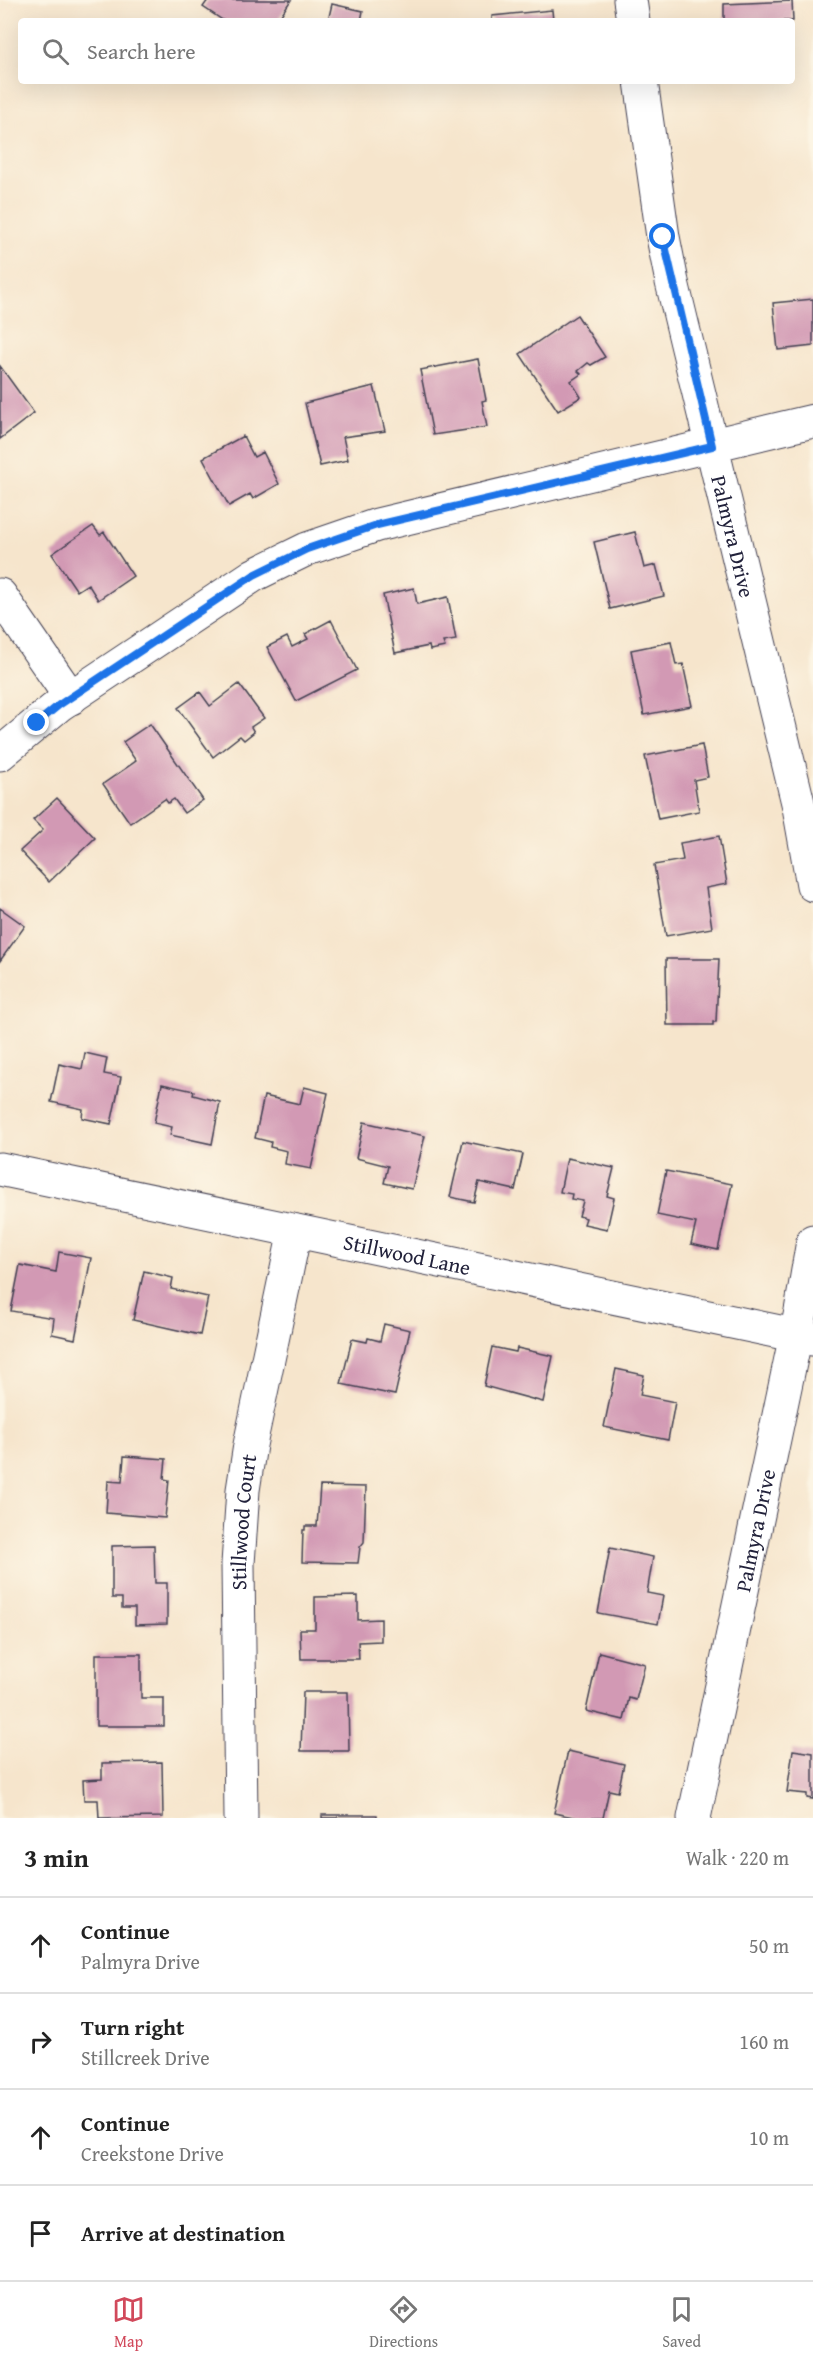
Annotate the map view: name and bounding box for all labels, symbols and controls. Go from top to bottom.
search box [18,18,795,84]
icon: search [39,35,72,68]
text: Search here [87,35,196,67]
route start [649,223,675,249]
street label: Palmyra Drive [704,472,763,601]
route end [23,709,49,735]
street label: Stillwood Lane [341,1226,474,1283]
street label: Stillwood Court [222,1451,264,1591]
street label: Palmyra Drive [727,1466,783,1595]
text: 3 min [24,1838,89,1877]
text: Walk · 220 m [686,1843,789,1872]
text: Continue [81,1915,170,1947]
icon: ahead [24,1929,57,1962]
text: 50 m [749,1931,789,1960]
text: Palmyra Drive [81,1947,200,1976]
text: Turn right [81,2011,184,2043]
icon: right [24,2025,57,2058]
text: 160 m [739,2027,789,2056]
text: Stillcreek Drive [81,2043,210,2072]
text: Continue [81,2107,170,2139]
icon: ahead [24,2121,57,2154]
text: 10 m [749,2123,789,2152]
text: Creekstone Drive [81,2139,224,2168]
icon: arrive [24,2217,57,2250]
text: Arrive at destination [81,2217,285,2249]
tab: Map [112,2293,145,2353]
tab: Directions [369,2293,438,2353]
tab: Saved [662,2293,701,2353]

